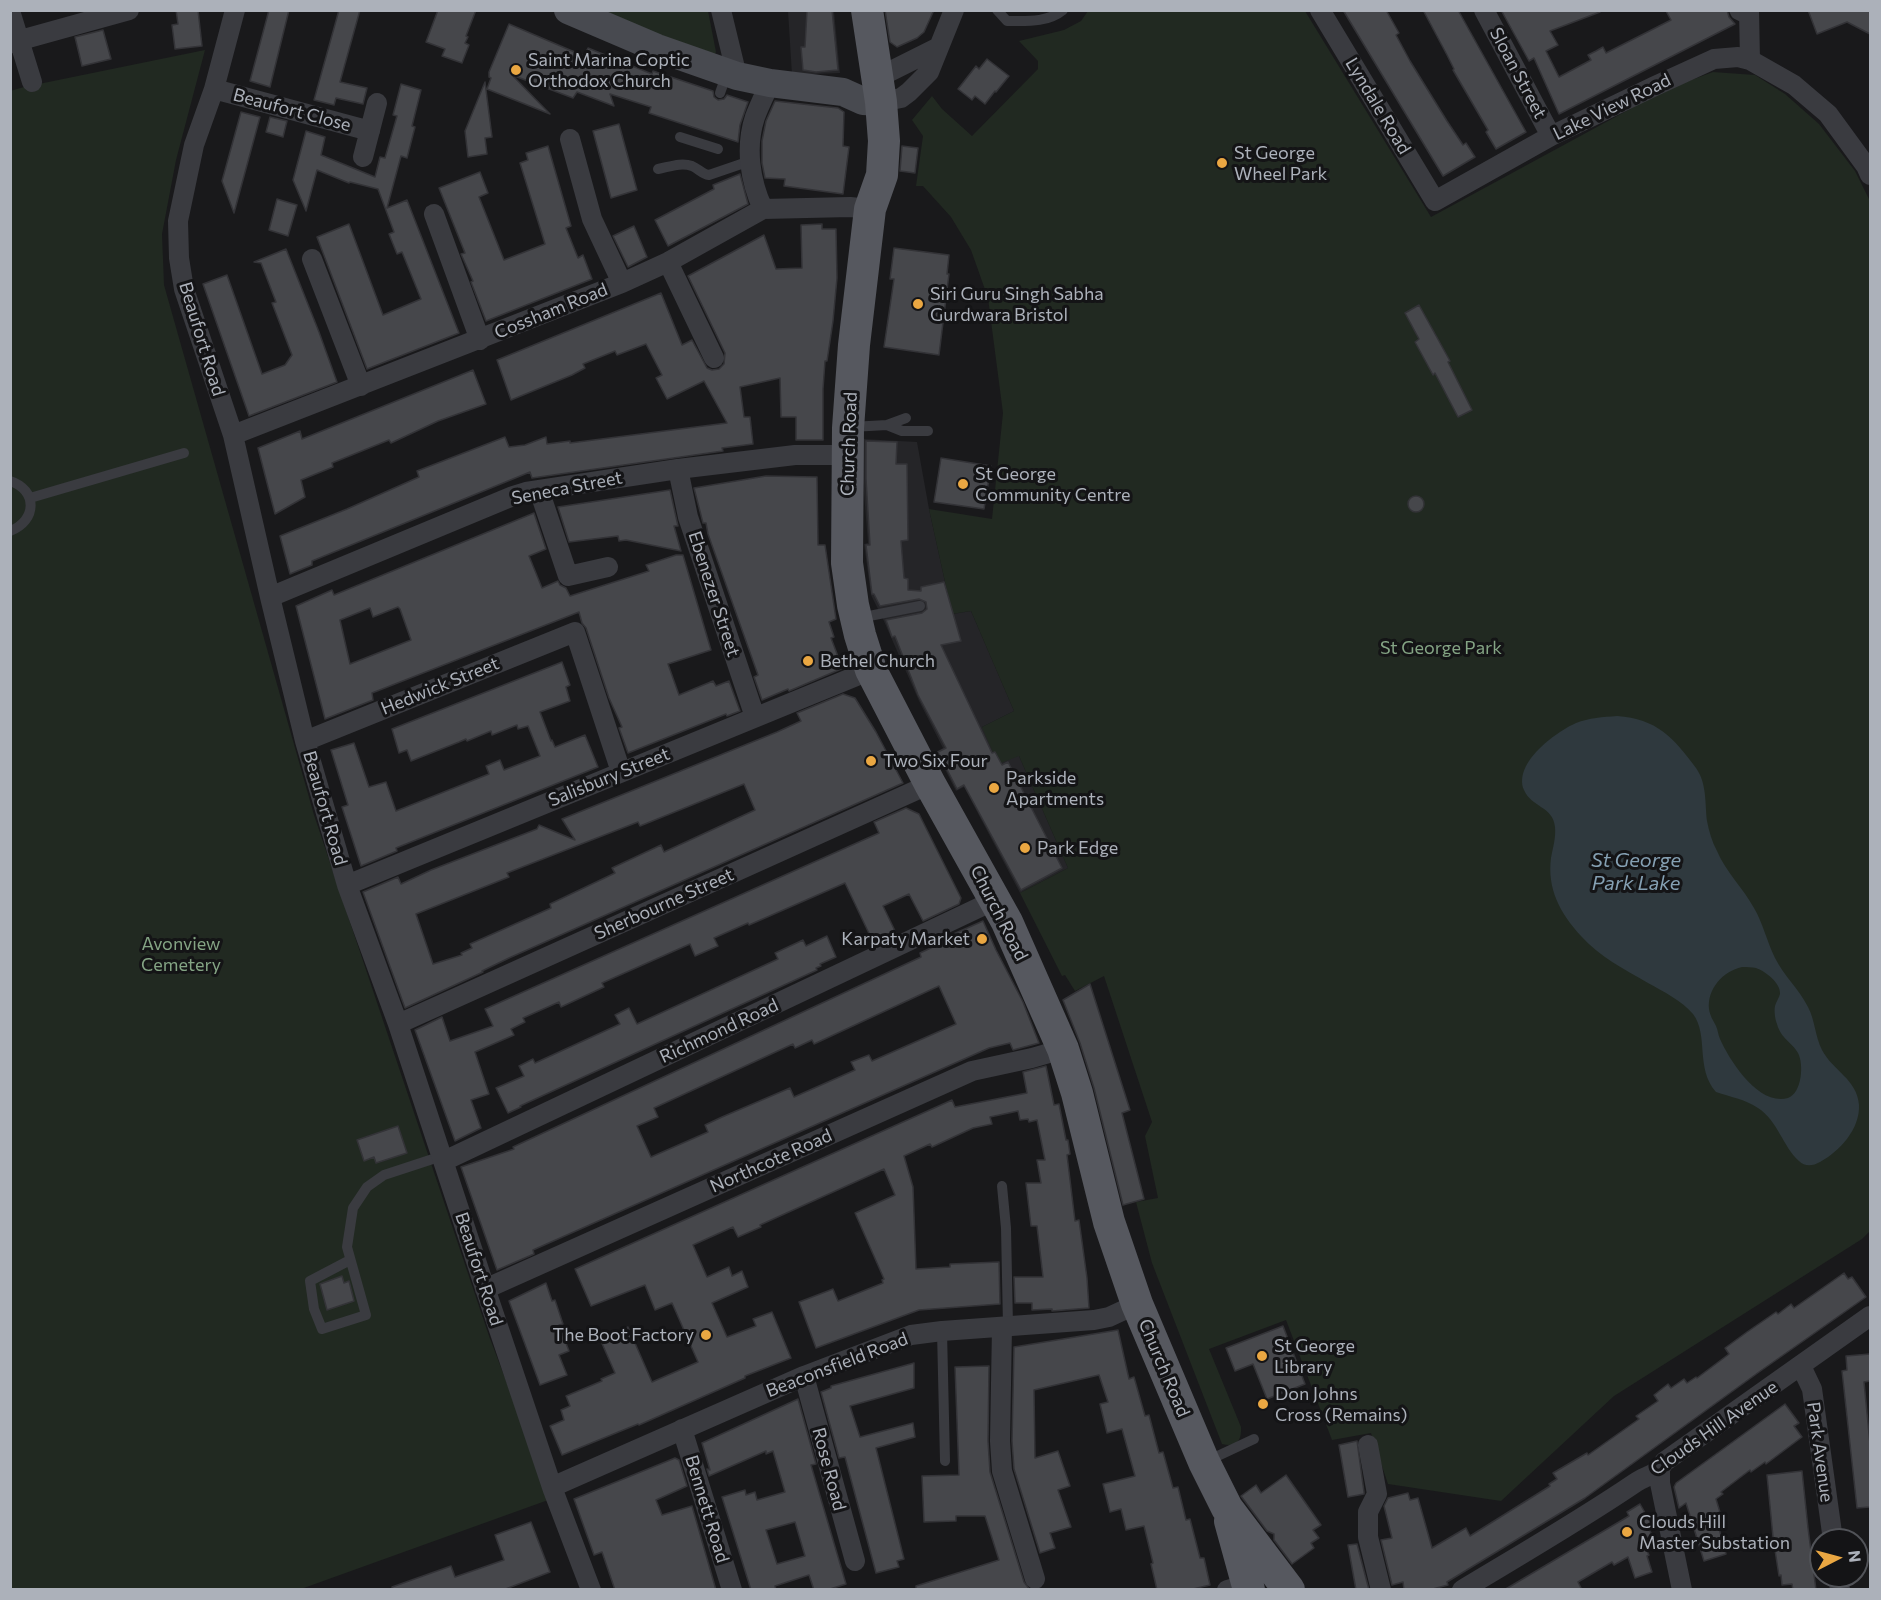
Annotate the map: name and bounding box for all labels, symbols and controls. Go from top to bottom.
street label: Sloan Street [1485,24,1551,122]
place label: Saint Marina Coptic Orthodox Church [528,49,690,92]
street label: Lyndale Road [1341,54,1415,158]
marker: Saint Marina Coptic Orthodox Church [509,63,523,77]
street label: Lake View Road [1550,69,1674,145]
street label: Beaufort Close [231,84,353,136]
place label: St George Wheel Park [1234,142,1327,184]
marker: St George Wheel Park [1215,156,1229,170]
street label: Cossham Road [491,278,611,344]
street label: Beaufort Road [174,279,230,399]
place label: Siri Guru Singh Sabha Gurdwara Bristol [930,283,1104,326]
marker: Siri Guru Singh Sabha Gurdwara Bristol [911,297,925,311]
street label: Church Road [836,392,862,496]
place label: St George Community Centre [975,463,1131,506]
street label: Seneca Street [510,467,624,509]
marker: St George Community Centre [956,477,970,491]
street label: Ebenezer Street [684,529,744,659]
park label: St George Park [1380,637,1502,659]
place label: Bethel Church [820,650,935,672]
street label: Hedwick Street [378,652,502,720]
marker: Bethel Church [801,654,815,668]
street label: Salisbury Street [545,743,673,811]
street label: Beaufort Road [298,748,352,868]
place label: Two Six Four [883,750,988,772]
marker: Two Six Four [864,754,878,768]
place label: Parkside Apartments [1006,767,1104,810]
marker: Parkside Apartments [987,781,1001,795]
place label: Park Edge [1037,837,1118,859]
marker: Park Edge [1018,841,1032,855]
water label: St George Park Lake [1591,848,1681,895]
street label: Church Road [966,862,1032,964]
street label: Sherbourne Street [591,864,737,944]
place label: Karpaty Market [841,928,970,950]
marker: Karpaty Market [975,932,989,946]
park label: Avonview Cemetery [141,933,221,976]
street label: Richmond Road [656,994,782,1068]
street label: Northcote Road [707,1124,835,1198]
street label: Beaufort Road [450,1210,508,1328]
street label: Church Road [1134,1316,1194,1420]
place label: The Boot Factory [553,1324,694,1346]
marker: The Boot Factory [699,1328,713,1342]
street label: Beaconsfield Road [763,1328,911,1402]
place label: St George Library [1274,1335,1355,1378]
marker: St George Library [1255,1349,1269,1363]
street label: Clouds Hill Avenue [1646,1376,1782,1480]
place label: Don Johns Cross (Remains) [1275,1383,1407,1426]
marker: Don Johns Cross (Remains) [1256,1397,1270,1411]
street label: Park Avenue [1802,1400,1838,1504]
street label: Rose Road [808,1425,850,1513]
street label: Bennett Road [680,1453,734,1565]
place label: Clouds Hill Master Substation [1639,1511,1790,1553]
marker: Clouds Hill Master Substation [1620,1525,1634,1539]
north arrow [1809,1528,1869,1588]
text: N [1845,1549,1865,1563]

